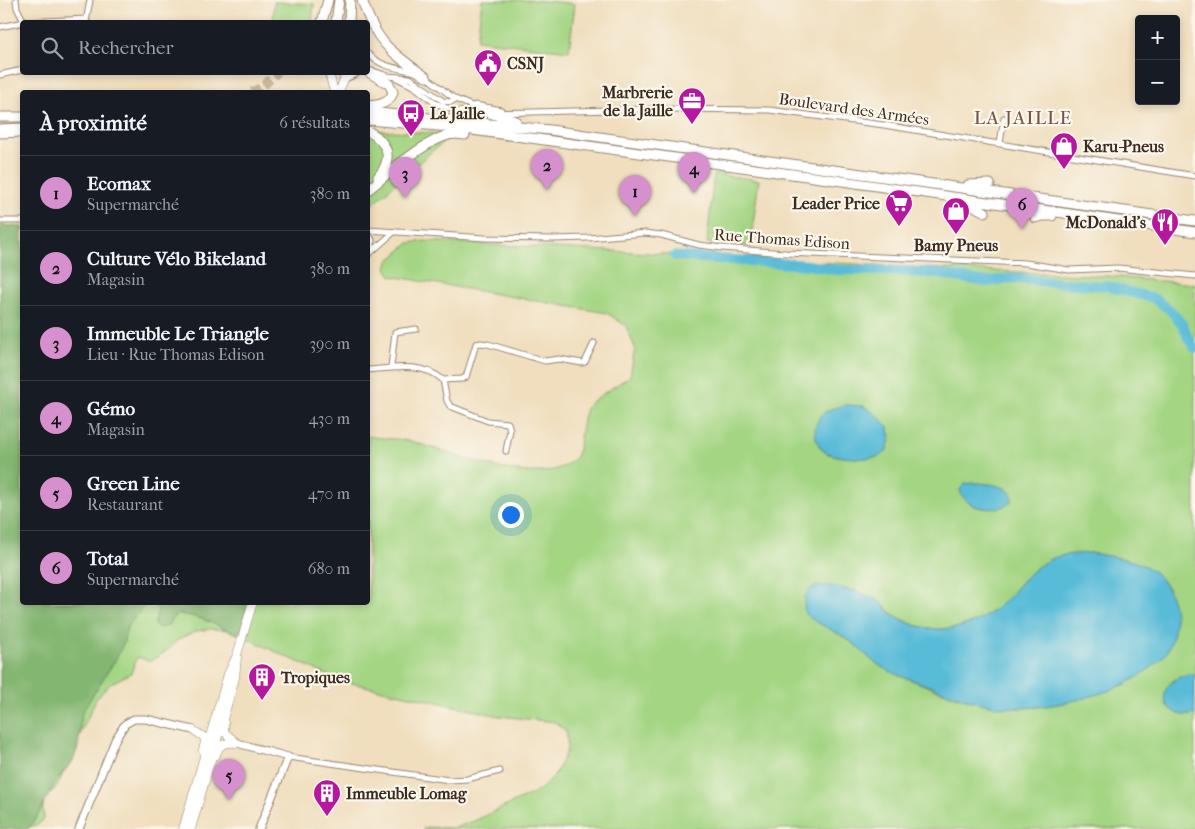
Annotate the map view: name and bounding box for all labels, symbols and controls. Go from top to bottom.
map controls [1135,15,1180,105]
button: + [1135,15,1180,60]
search box [20,20,370,75]
icon: search [38,34,66,62]
text: Rechercher [78,37,174,59]
public building icon: CSNJ [473,48,503,87]
place label: CSNJ [507,54,544,74]
button: − [1135,60,1180,105]
place label: Marbrerie de la Jaille [601,83,673,121]
office icon: Marbrerie de la Jaille [677,86,707,125]
street label: Boulevard des Armées [778,89,930,129]
bus stop icon: La Jaille [396,98,426,137]
place label: La Jaille [430,104,485,124]
district label: LA JAILLE [974,107,1072,129]
text: À proximité [40,111,147,135]
text: 6 résultats [279,113,350,132]
shop icon: Karu-Pneus [1049,131,1079,170]
place label: Karu-Pneus [1083,137,1164,156]
pin: 2 [531,149,563,190]
pin: 4 [678,152,710,193]
pin: 3 [389,157,421,198]
text: Ecomax [87,173,151,195]
pin: 1 [619,175,651,216]
text: 1 [53,184,59,203]
text: 380 m [310,184,350,203]
supermarket icon: Leader Price [884,188,914,227]
pin: 6 [1006,188,1038,229]
place label: Leader Price [792,194,880,213]
text: Supermarché [87,195,179,214]
shop icon: Bamy Pneus [941,196,971,235]
restaurant icon: McDonald's [1150,207,1180,246]
place label: McDonald's [1064,213,1146,232]
street label: Rue Thomas Edison [713,225,851,253]
place label: Bamy Pneus [914,236,998,256]
text: Culture Vélo Bikeland [87,248,266,270]
text: 2 [52,259,60,278]
text: 380 m [310,259,350,278]
text: Magasin [87,270,145,289]
text: Immeuble Le Triangle [87,323,269,345]
text: 3 [53,334,59,353]
text: 390 m [309,334,350,353]
text: Lieu · Rue Thomas Edison [87,345,264,364]
text: Gémo [87,398,135,420]
text: 4 [51,409,61,428]
text: 430 m [308,409,350,428]
text: Magasin [87,420,145,439]
text: Green Line [87,473,180,495]
text: 5 [53,484,59,503]
text: 470 m [308,484,350,503]
text: Restaurant [87,495,163,514]
your location [498,502,524,528]
text: Total [87,548,128,570]
text: 6 [52,559,60,578]
text: 680 m [308,559,350,578]
text: Supermarché [87,570,179,589]
building icon: Tropiques [247,662,277,701]
place label: Tropiques [280,668,350,688]
pin: 5 [213,759,245,800]
building icon: Immeuble Lomag [312,778,342,817]
place label: Immeuble Lomag [346,784,467,804]

